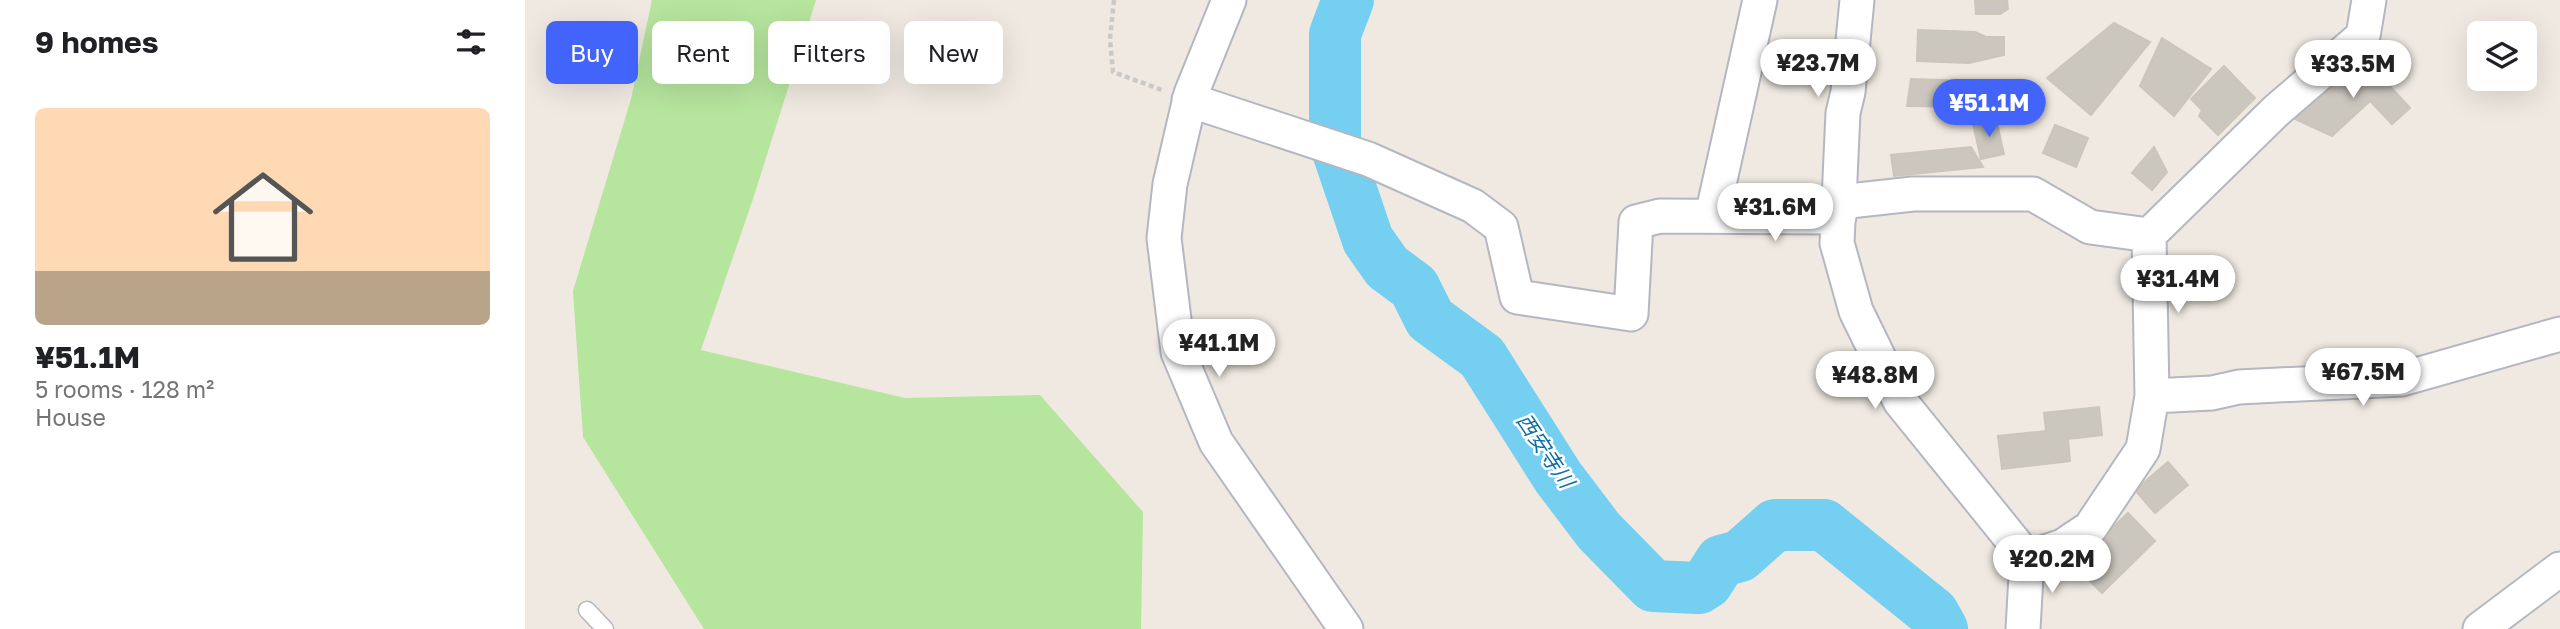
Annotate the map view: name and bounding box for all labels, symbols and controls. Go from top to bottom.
chip: Buy [546,21,638,84]
chip: Rent [652,21,754,84]
chip: Filters [768,21,890,84]
chip: New [904,21,1003,84]
map controls [2467,21,2537,91]
button: layers [2467,21,2537,91]
icon: filters [452,23,490,61]
text: 9 homes [35,24,158,60]
pin: ¥23.7M [1761,40,1875,99]
pin: ¥33.5M [2296,41,2410,100]
text: ¥23.7M [1776,48,1860,76]
text: ¥33.5M [2310,49,2396,77]
pin: ¥51.1M [1932,80,2046,139]
text: ¥51.1M [1949,88,2029,116]
icon: home [200,154,326,280]
pin: ¥31.6M [1718,184,1832,243]
text: ¥31.6M [1733,192,1817,220]
pin: ¥31.4M [2121,256,2235,315]
text: ¥31.4M [2136,264,2220,292]
pin: ¥41.1M [1162,320,1276,379]
text: ¥41.1M [1178,328,1260,356]
text: ¥51.1M [35,339,140,375]
pin: ¥67.5M [2306,348,2420,408]
pin: ¥48.8M [1818,352,1932,411]
text: ¥67.5M [2321,357,2405,385]
text: ¥48.8M [1832,360,1918,388]
text: 5 rooms · 128 m² [35,375,214,403]
text: House [35,403,106,431]
water label: 西安寺川 [1512,408,1581,494]
pin: ¥20.2M [1995,536,2109,595]
text: ¥20.2M [2009,544,2095,572]

